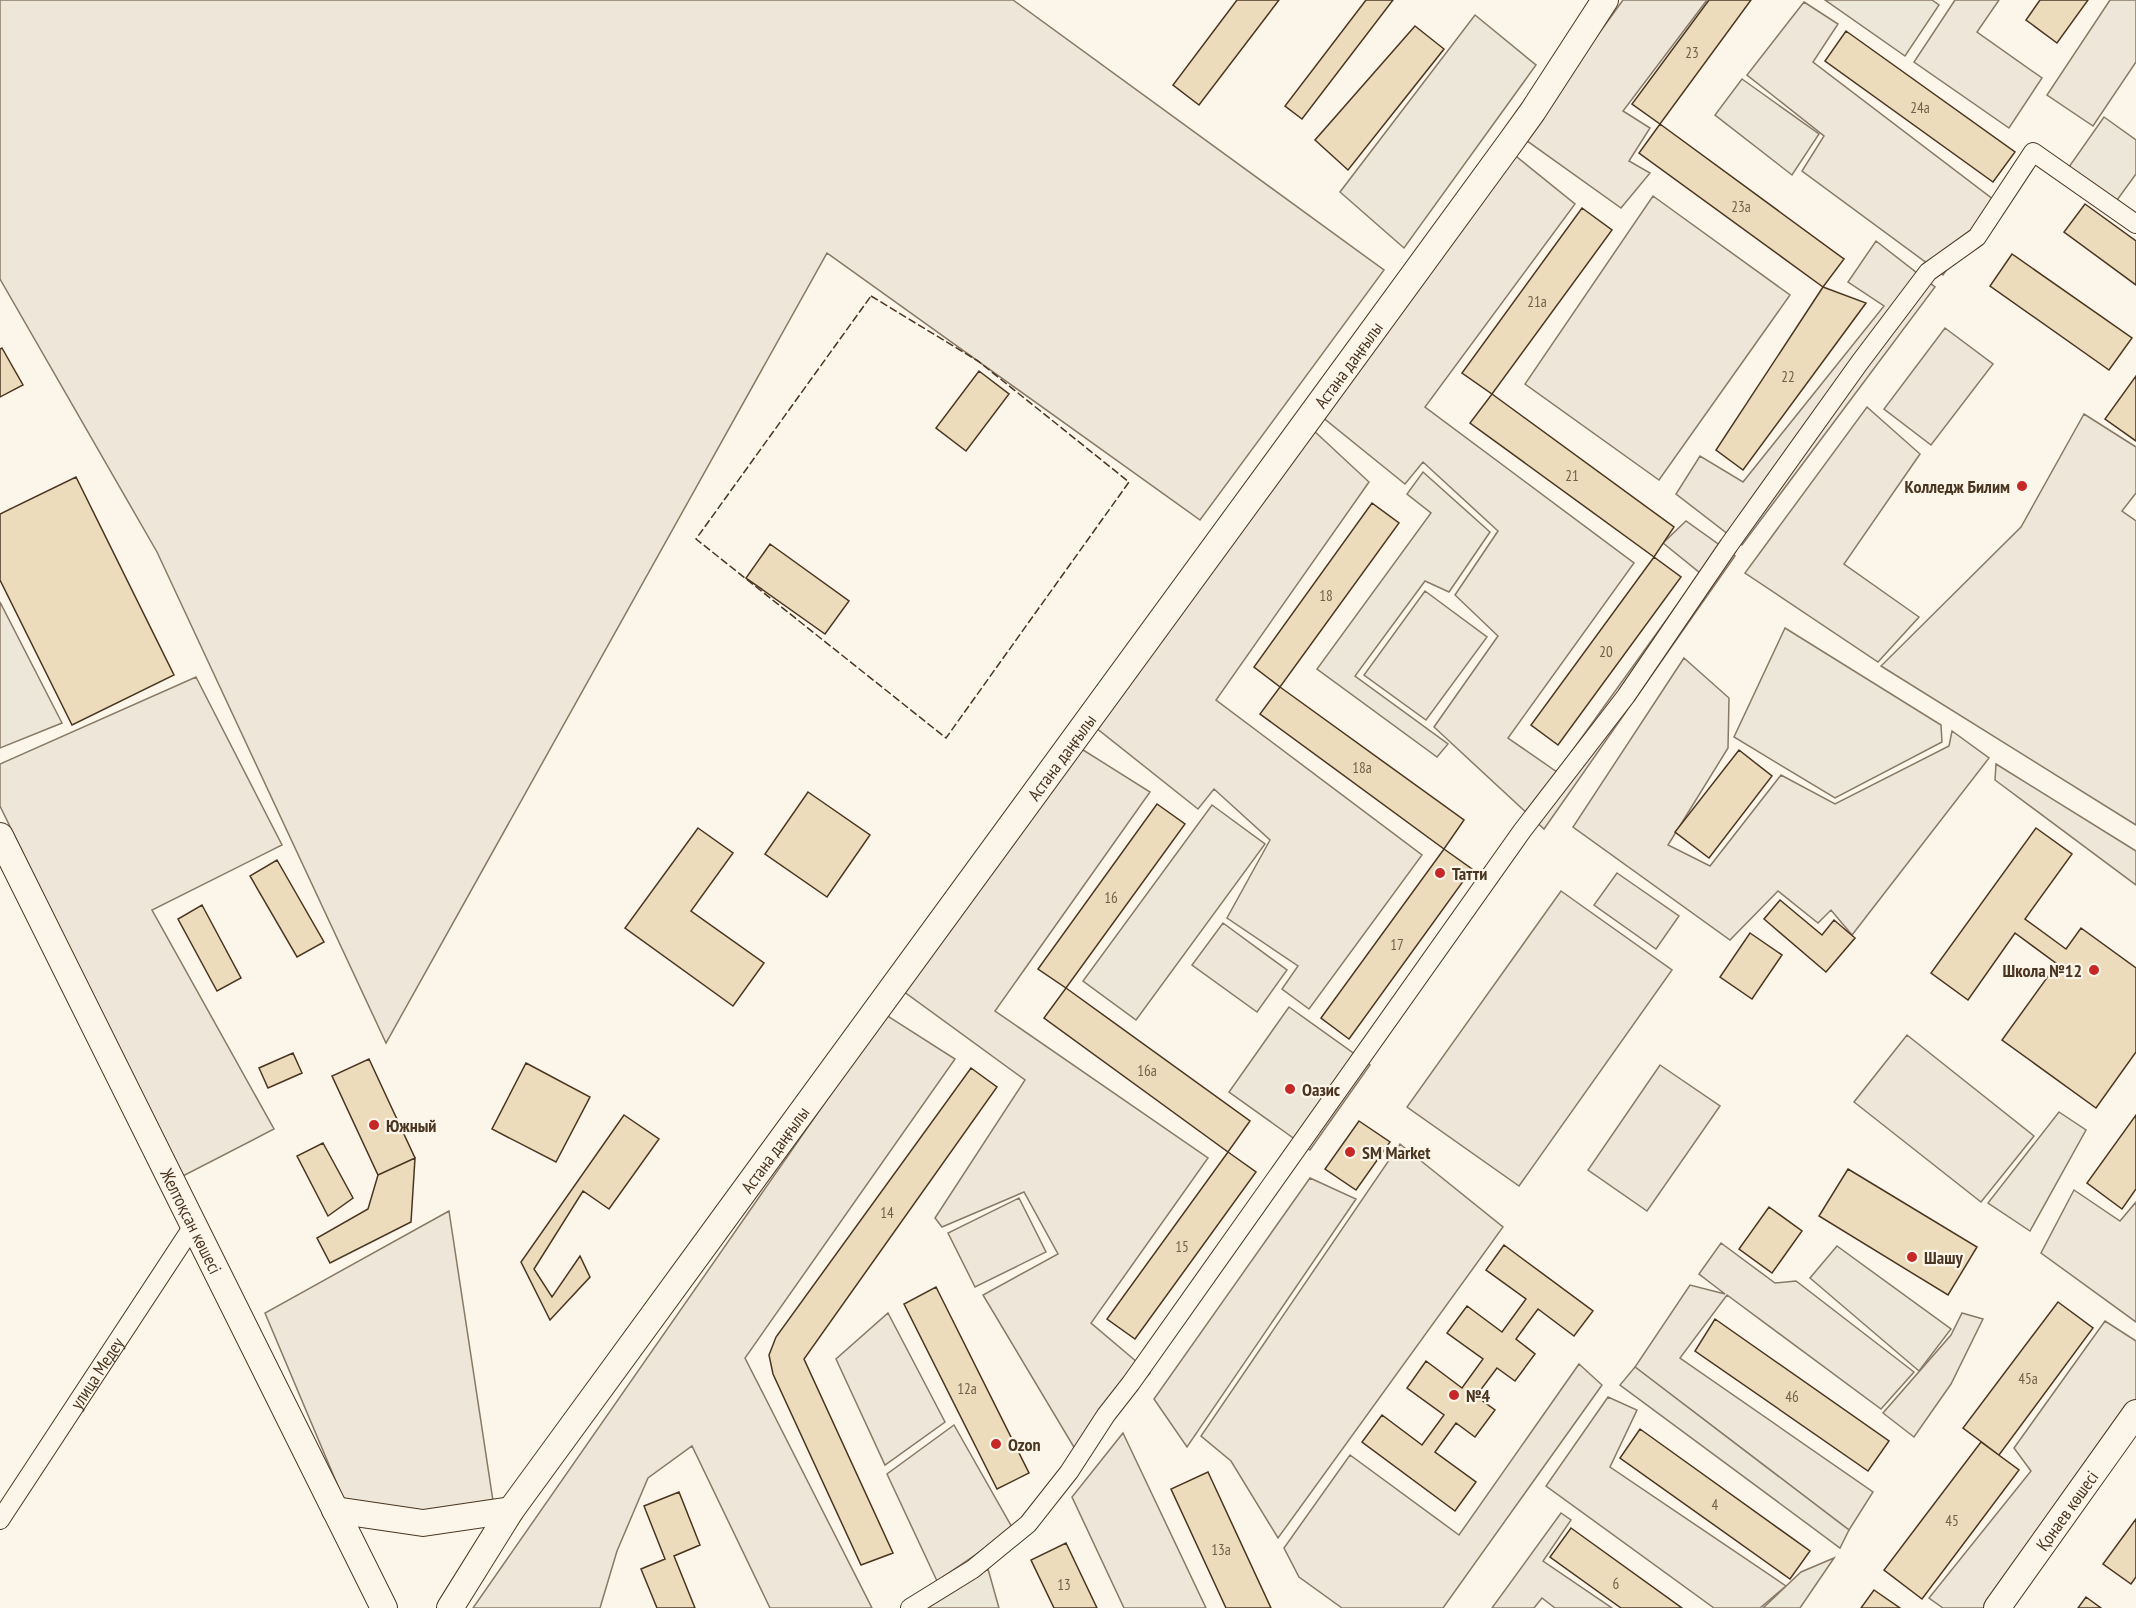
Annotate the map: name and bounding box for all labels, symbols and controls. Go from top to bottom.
house number: 23 [1685,43,1699,62]
house number: 24а [1910,98,1930,117]
house number: 23а [1731,197,1751,216]
house number: 21а [1527,292,1547,311]
street label: Астана даңғылы [1309,317,1387,413]
house number: 22 [1781,367,1795,386]
house number: 21 [1565,466,1579,485]
place label: Колледж Билим [1905,475,2010,498]
marker: Колледж Билим [2015,479,2029,493]
house number: 18 [1319,586,1333,605]
house number: 20 [1599,642,1613,661]
street label: Астана даңғылы [1022,709,1101,805]
house number: 18а [1352,758,1372,777]
place label: Татти [1452,862,1487,885]
marker: Татти [1433,866,1447,880]
house number: 16 [1104,888,1118,907]
house number: 17 [1390,935,1404,954]
place label: Школа №12 [2003,959,2082,982]
marker: Школа №12 [2087,963,2101,977]
house number: 16а [1137,1061,1157,1080]
place label: Оазис [1302,1078,1341,1101]
marker: Оазис [1283,1082,1297,1096]
street label: Астана даңғылы [735,1102,814,1197]
place label: Южный [386,1114,436,1137]
marker: Южный [367,1118,381,1132]
place label: SM Market [1362,1141,1431,1164]
marker: SM Market [1343,1145,1357,1159]
street label: Желтоқсан көшесі [155,1164,227,1277]
house number: 14 [880,1203,894,1222]
house number: 15 [1175,1237,1189,1256]
place label: Шашу [1924,1246,1963,1269]
marker: Шашу [1905,1250,1919,1264]
street label: улица Медеу [65,1332,129,1413]
house number: 45а [2018,1369,2038,1388]
house number: 12а [957,1379,977,1398]
place label: №4 [1466,1384,1490,1407]
house number: 46 [1785,1387,1799,1406]
marker: №4 [1447,1388,1461,1402]
place label: Ozon [1008,1433,1041,1456]
marker: Ozon [989,1437,1003,1451]
street label: Қонаев көшесі [2030,1466,2103,1555]
house number: 4 [1712,1495,1719,1514]
house number: 45 [1945,1511,1959,1530]
house number: 13а [1211,1540,1231,1559]
house number: 6 [1613,1574,1620,1593]
house number: 13 [1057,1575,1071,1594]

